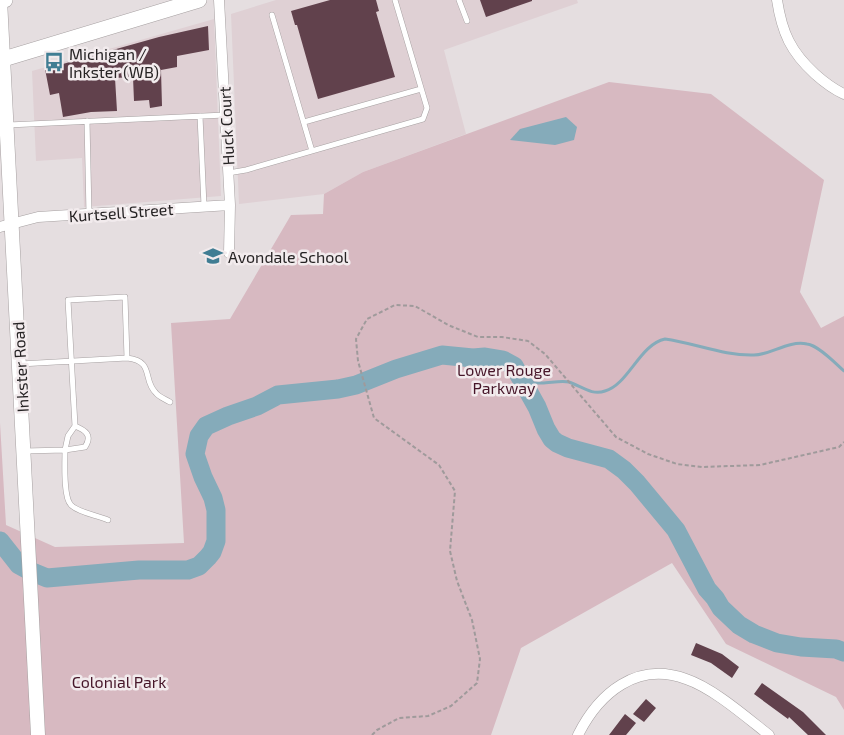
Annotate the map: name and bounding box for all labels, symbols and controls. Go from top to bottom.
place label: Michigan / Inkster (WB) [69,44,159,81]
bus stop icon: Michigan / Inkster (WB) [43,51,65,73]
street label: Huck Court [214,86,238,166]
street label: Kurtsell Street [68,199,174,225]
school or university icon: Avondale School [202,245,224,267]
place label: Avondale School [228,247,349,266]
street label: Inkster Road [8,321,32,413]
park label: Lower Rouge Parkway [457,360,551,397]
park label: Colonial Park [72,672,166,691]

